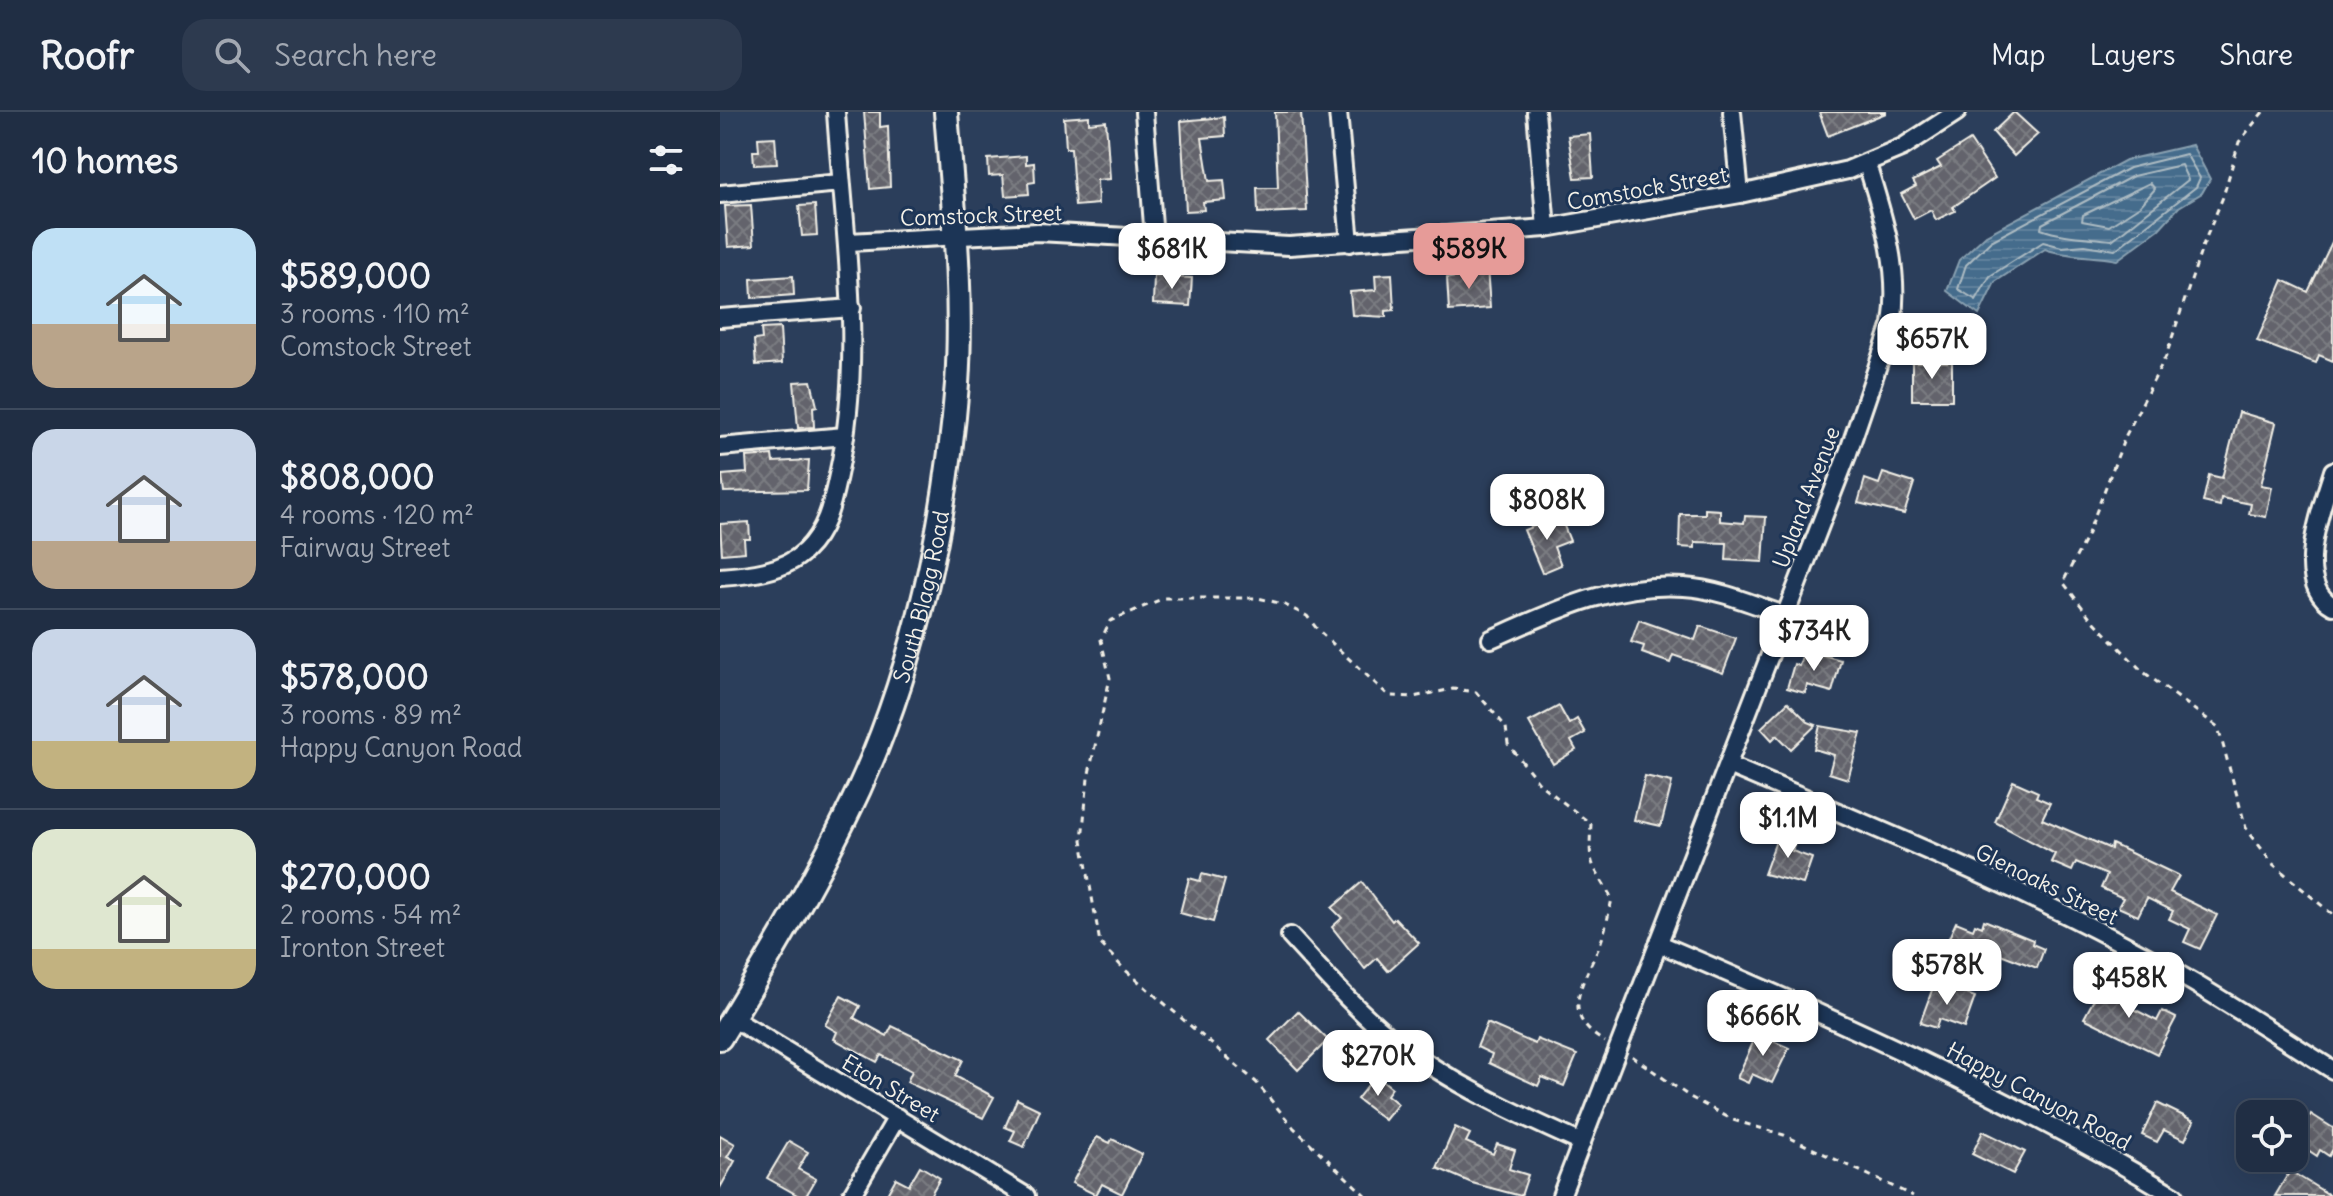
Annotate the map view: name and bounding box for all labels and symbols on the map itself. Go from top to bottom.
street label: Comstock Street [1565,160,1729,216]
street label: Comstock Street [900,198,1062,232]
pin: $681K [1116,223,1228,291]
pin: $589K [1413,223,1525,291]
pin: $657K [1876,313,1988,381]
street label: Upland Avenue [1766,422,1846,572]
pin: $808K [1491,474,1603,542]
street label: South Blagg Road [887,509,955,686]
pin: $734K [1758,605,1870,673]
pin: $1.1M [1732,792,1844,860]
street label: Glenoaks Street [1971,837,2123,931]
pin: $578K [1891,939,2003,1007]
pin: $458K [2073,952,2185,1020]
pin: $666K [1707,990,1819,1058]
pin: $270K [1322,1030,1434,1098]
street label: Happy Canyon Road [1942,1035,2136,1157]
street label: Eton Street [837,1048,945,1128]

